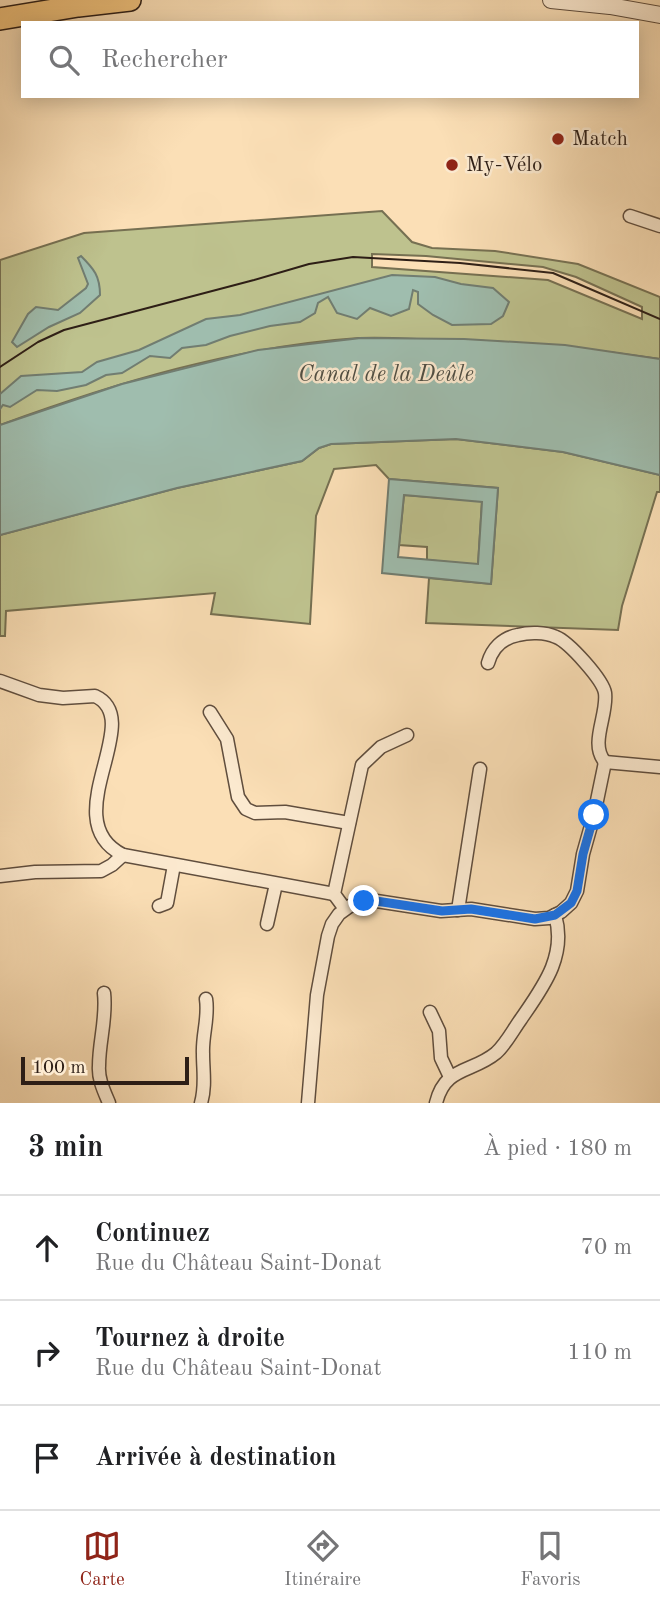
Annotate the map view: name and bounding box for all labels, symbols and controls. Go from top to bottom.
search box [21,21,639,98]
icon: search [45,41,83,79]
text: Rechercher [101,47,228,73]
place label: Match [572,129,628,150]
marker: Match [550,131,566,147]
place label: My-Vélo [466,155,542,176]
marker: My-Vélo [444,157,460,173]
water label: Canal de la Deûle [298,363,474,386]
route start [578,799,609,830]
route end [348,885,379,916]
scale bar [21,1054,189,1086]
text: 100 m [32,1059,85,1078]
text: 3 min [28,1133,103,1163]
text: À pied · 180 m [483,1137,632,1160]
text: Continuez [95,1221,210,1247]
icon: ahead [28,1229,66,1267]
text: 70 m [581,1236,632,1259]
text: Rue du Château Saint-Donat [95,1252,382,1275]
text: Tournez à droite [95,1326,285,1352]
icon: right [28,1334,66,1372]
text: 110 m [567,1341,632,1364]
text: Rue du Château Saint-Donat [95,1357,382,1380]
icon: arrive [28,1439,66,1477]
text: Arrivée à destination [95,1445,337,1471]
tab: Carte [80,1527,125,1592]
tab: Itinéraire [284,1527,361,1592]
tab: Favoris [520,1527,580,1592]

